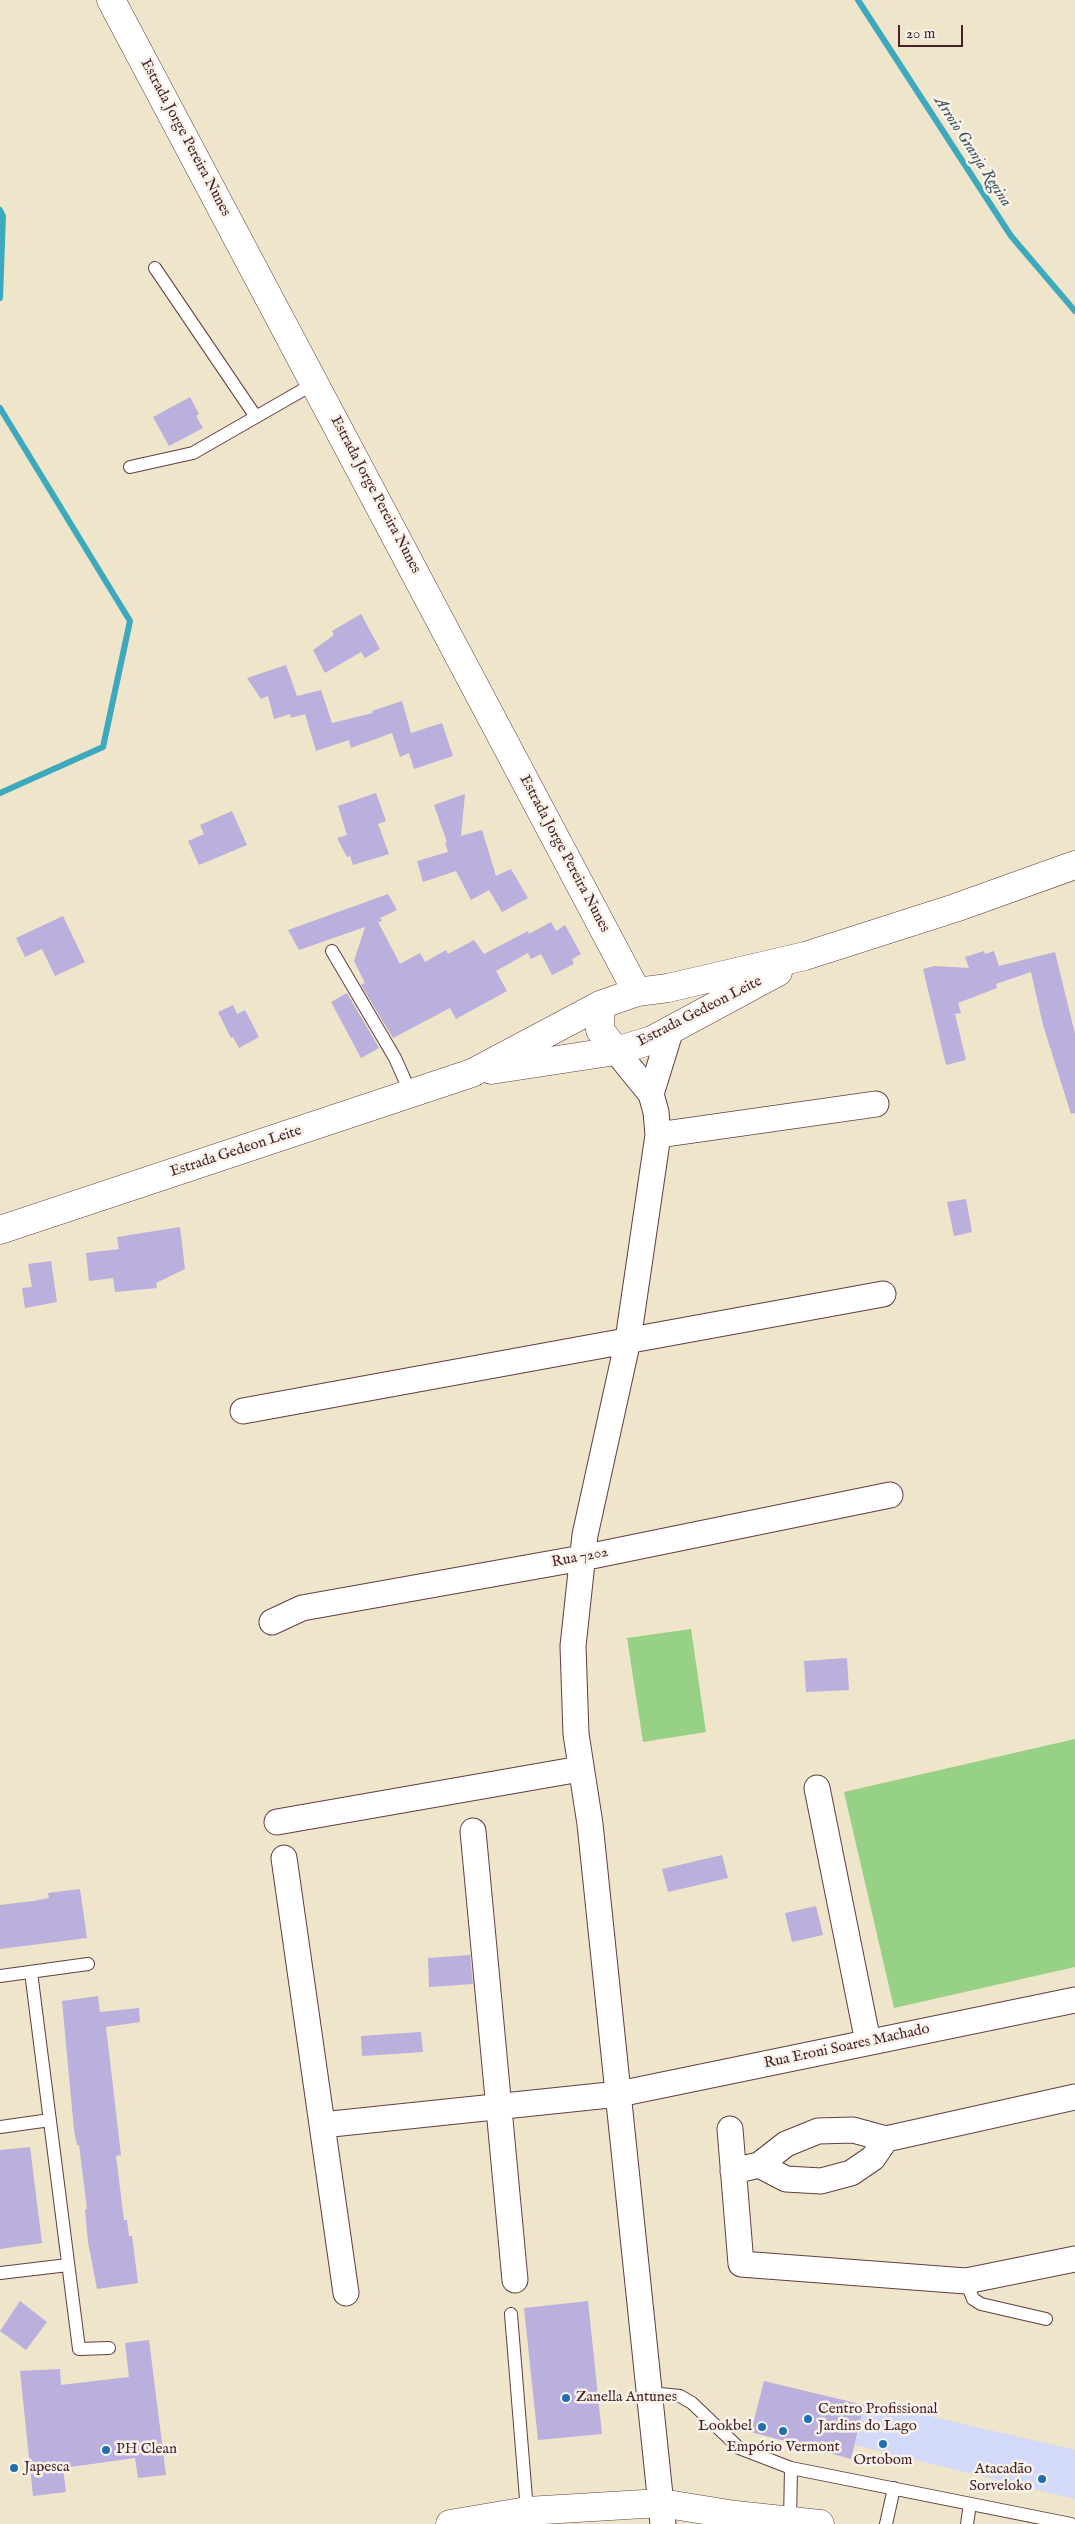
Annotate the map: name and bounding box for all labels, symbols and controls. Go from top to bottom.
scale bar [900,15,965,47]
text: 20 m [906,24,935,43]
street label: Estrada Jorge Pereira Nunes [136,56,234,220]
water label: Arroio Granja Regina [929,93,1015,211]
street label: Estrada Jorge Pereira Nunes [326,413,424,577]
street label: Estrada Jorge Pereira Nunes [515,772,613,936]
street label: Estrada Gedeon Leite [635,973,765,1051]
street label: Estrada Gedeon Leite [168,1122,304,1182]
street label: Rua 7202 [550,1544,610,1572]
street label: Rua Eroni Soares Machado [763,2021,931,2073]
place label: Zanella Antunes [576,2389,677,2407]
marker: Zanella Antunes [560,2392,572,2404]
place label: Centro Profissional Jardins do Lago [818,2401,938,2436]
marker: Centro Profissional Jardins do Lago [802,2413,814,2425]
place label: Lookbel [698,2418,752,2436]
marker: Lookbel [756,2421,768,2433]
marker: Empório Vermont [777,2425,789,2437]
marker: Ortobom [877,2438,889,2450]
place label: Empório Vermont [726,2439,840,2457]
place label: PH Clean [116,2441,177,2459]
marker: PH Clean [100,2444,112,2456]
place label: Ortobom [854,2452,912,2470]
place label: Japesca [24,2459,69,2477]
place label: Atacadão Sorveloko [969,2461,1032,2496]
marker: Japesca [8,2462,20,2474]
marker: Atacadão Sorveloko [1036,2473,1048,2485]

